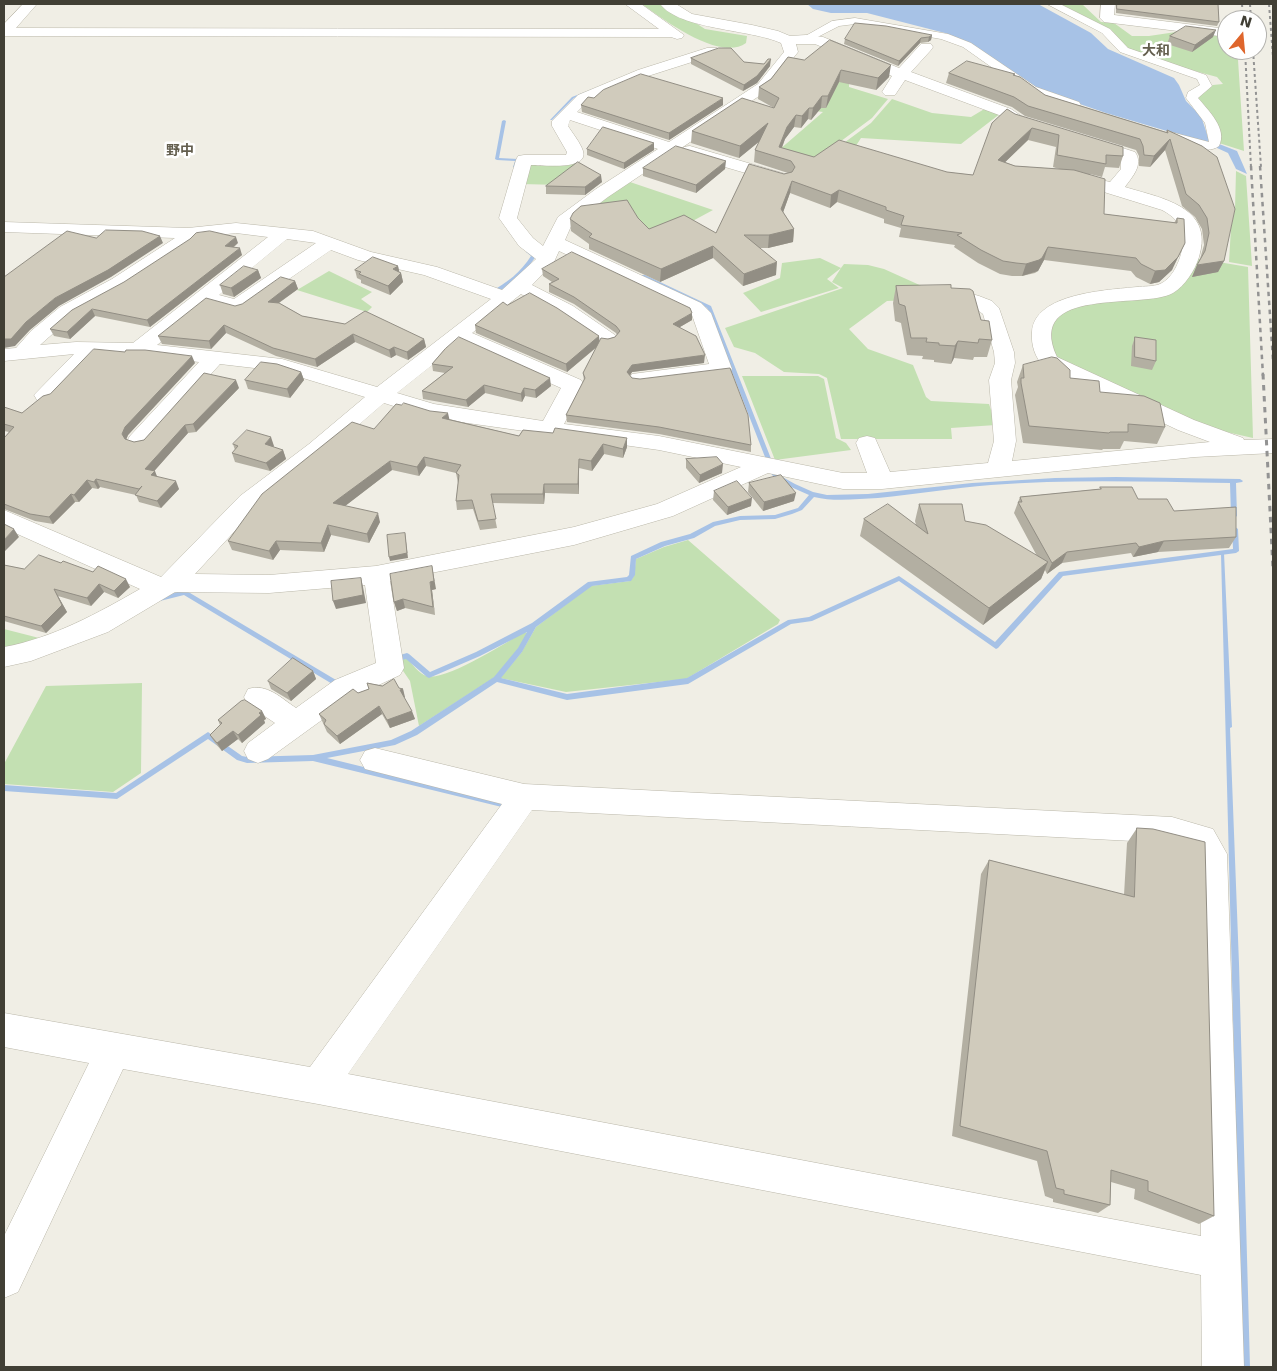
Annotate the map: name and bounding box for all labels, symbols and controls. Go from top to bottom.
north arrow [1217,10,1267,60]
text: N [1238,12,1254,31]
district label: 大和 [1142,43,1170,59]
district label: 野中 [166,143,194,159]

